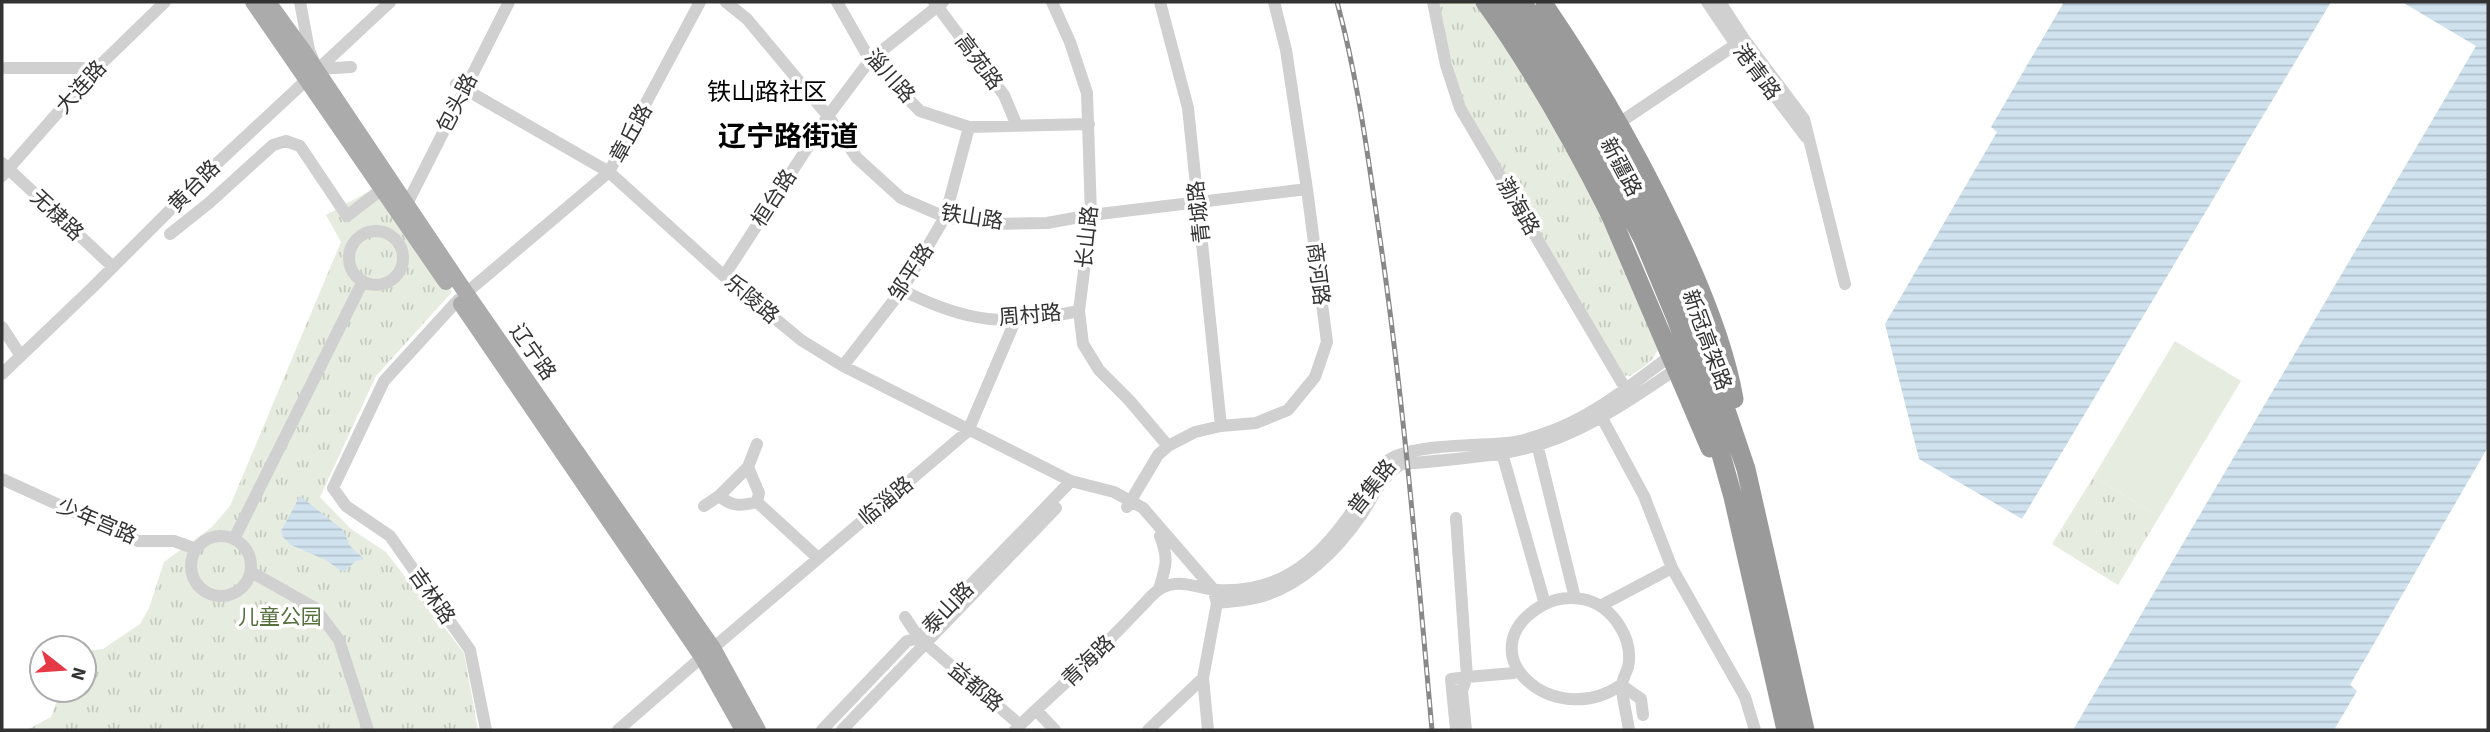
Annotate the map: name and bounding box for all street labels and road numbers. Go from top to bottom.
street label: 高苑路 [948,28,1010,96]
street label: 港青路 [1726,38,1788,106]
street label: 淄川路 [858,43,922,109]
street label: 大连路 [49,54,113,120]
street label: 包头路 [429,68,485,138]
street label: 章丘路 [603,98,659,168]
street label: 新疆路 [1593,132,1649,202]
street label: 黄台路 [161,153,227,219]
street label: 桓台路 [744,163,804,233]
street label: 渤海路 [1489,171,1547,241]
street label: 青城路 [1181,179,1217,245]
street label: 无棣路 [24,183,90,247]
street label: 铁山路 [939,197,1005,237]
street label: 长山路 [1069,204,1105,270]
street label: 邹平路 [881,237,941,307]
street label: 商河路 [1299,241,1337,307]
street label: 乐陵路 [718,267,786,331]
street label: 新冠高架路 [1675,286,1739,394]
street label: 周村路 [997,297,1063,333]
street label: 辽宁路 [503,318,563,386]
street label: 普集路 [1341,453,1403,521]
street label: 临淄路 [852,469,920,533]
street label: 少年宫路 [52,491,142,551]
street label: 吉林路 [402,562,462,630]
street label: 泰山路 [915,575,981,641]
street label: 青海路 [1055,628,1121,694]
street label: 益都路 [942,655,1010,719]

